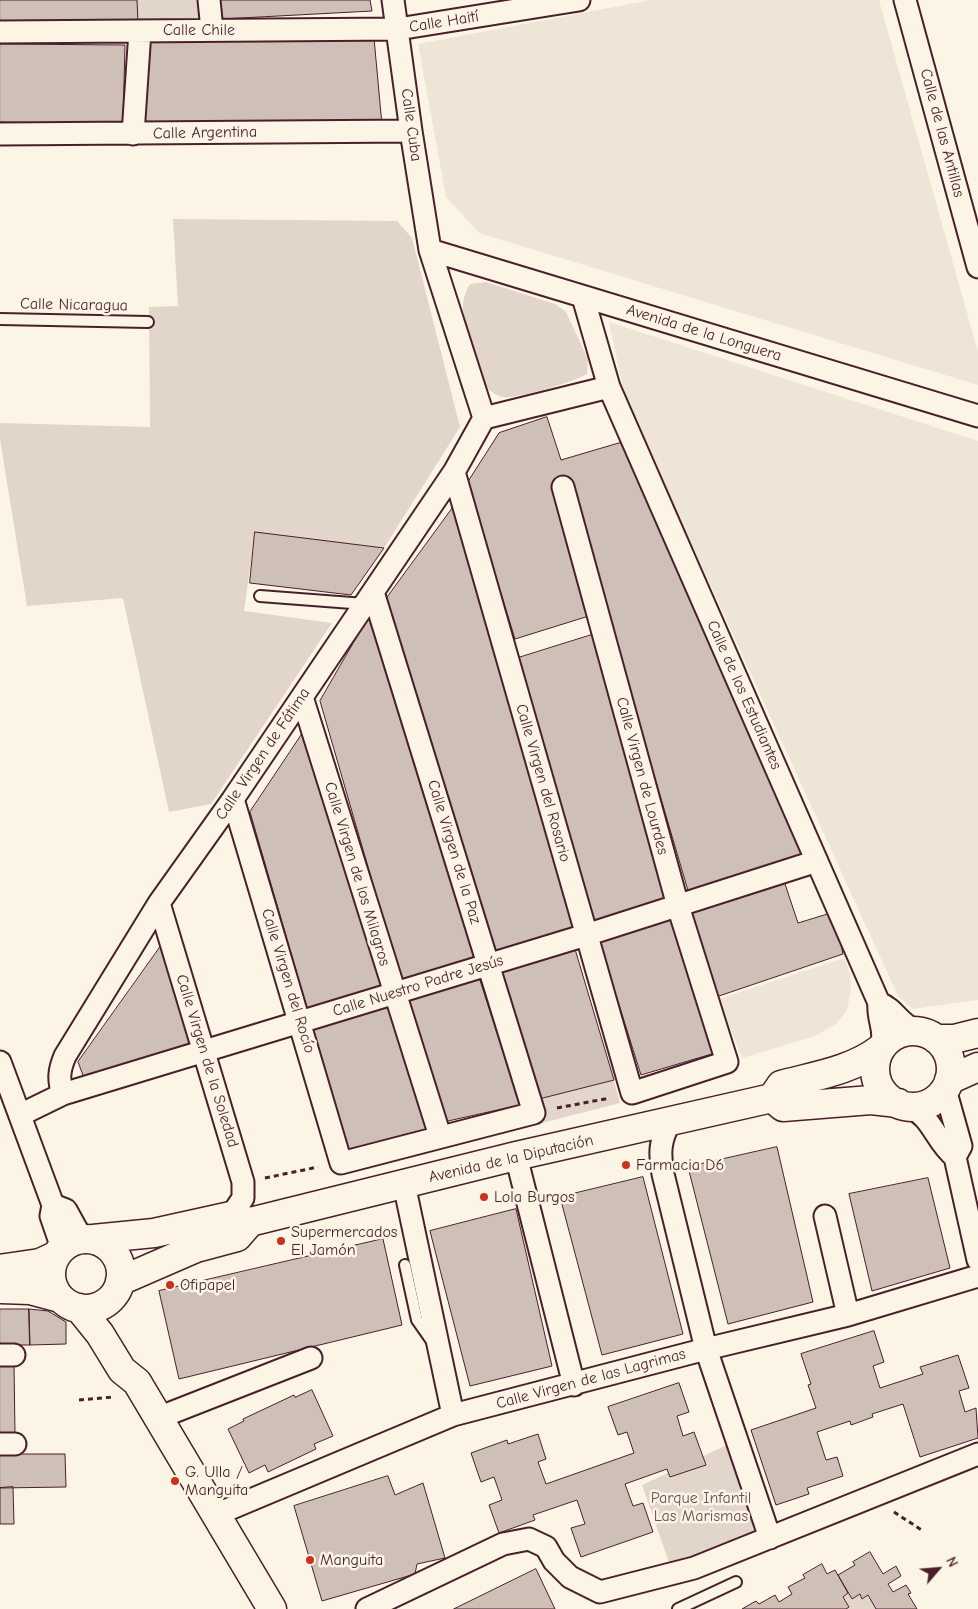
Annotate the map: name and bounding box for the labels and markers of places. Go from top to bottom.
place label: Farmacia D6 [636,1155,724,1175]
marker: Farmacia D6 [620,1159,632,1171]
place label: Lola Burgos [494,1187,575,1207]
marker: Lola Burgos [478,1191,490,1203]
place label: Supermercados El Jamón [291,1222,397,1260]
marker: Supermercados El Jamón [275,1235,287,1247]
place label: Ofipapel [180,1275,235,1295]
marker: Ofipapel [164,1279,176,1291]
place label: G. Ulla / Manguita [185,1462,248,1500]
marker: G. Ulla / Manguita [169,1475,181,1487]
place label: Manguita [320,1550,383,1570]
marker: Manguita [304,1554,316,1566]

